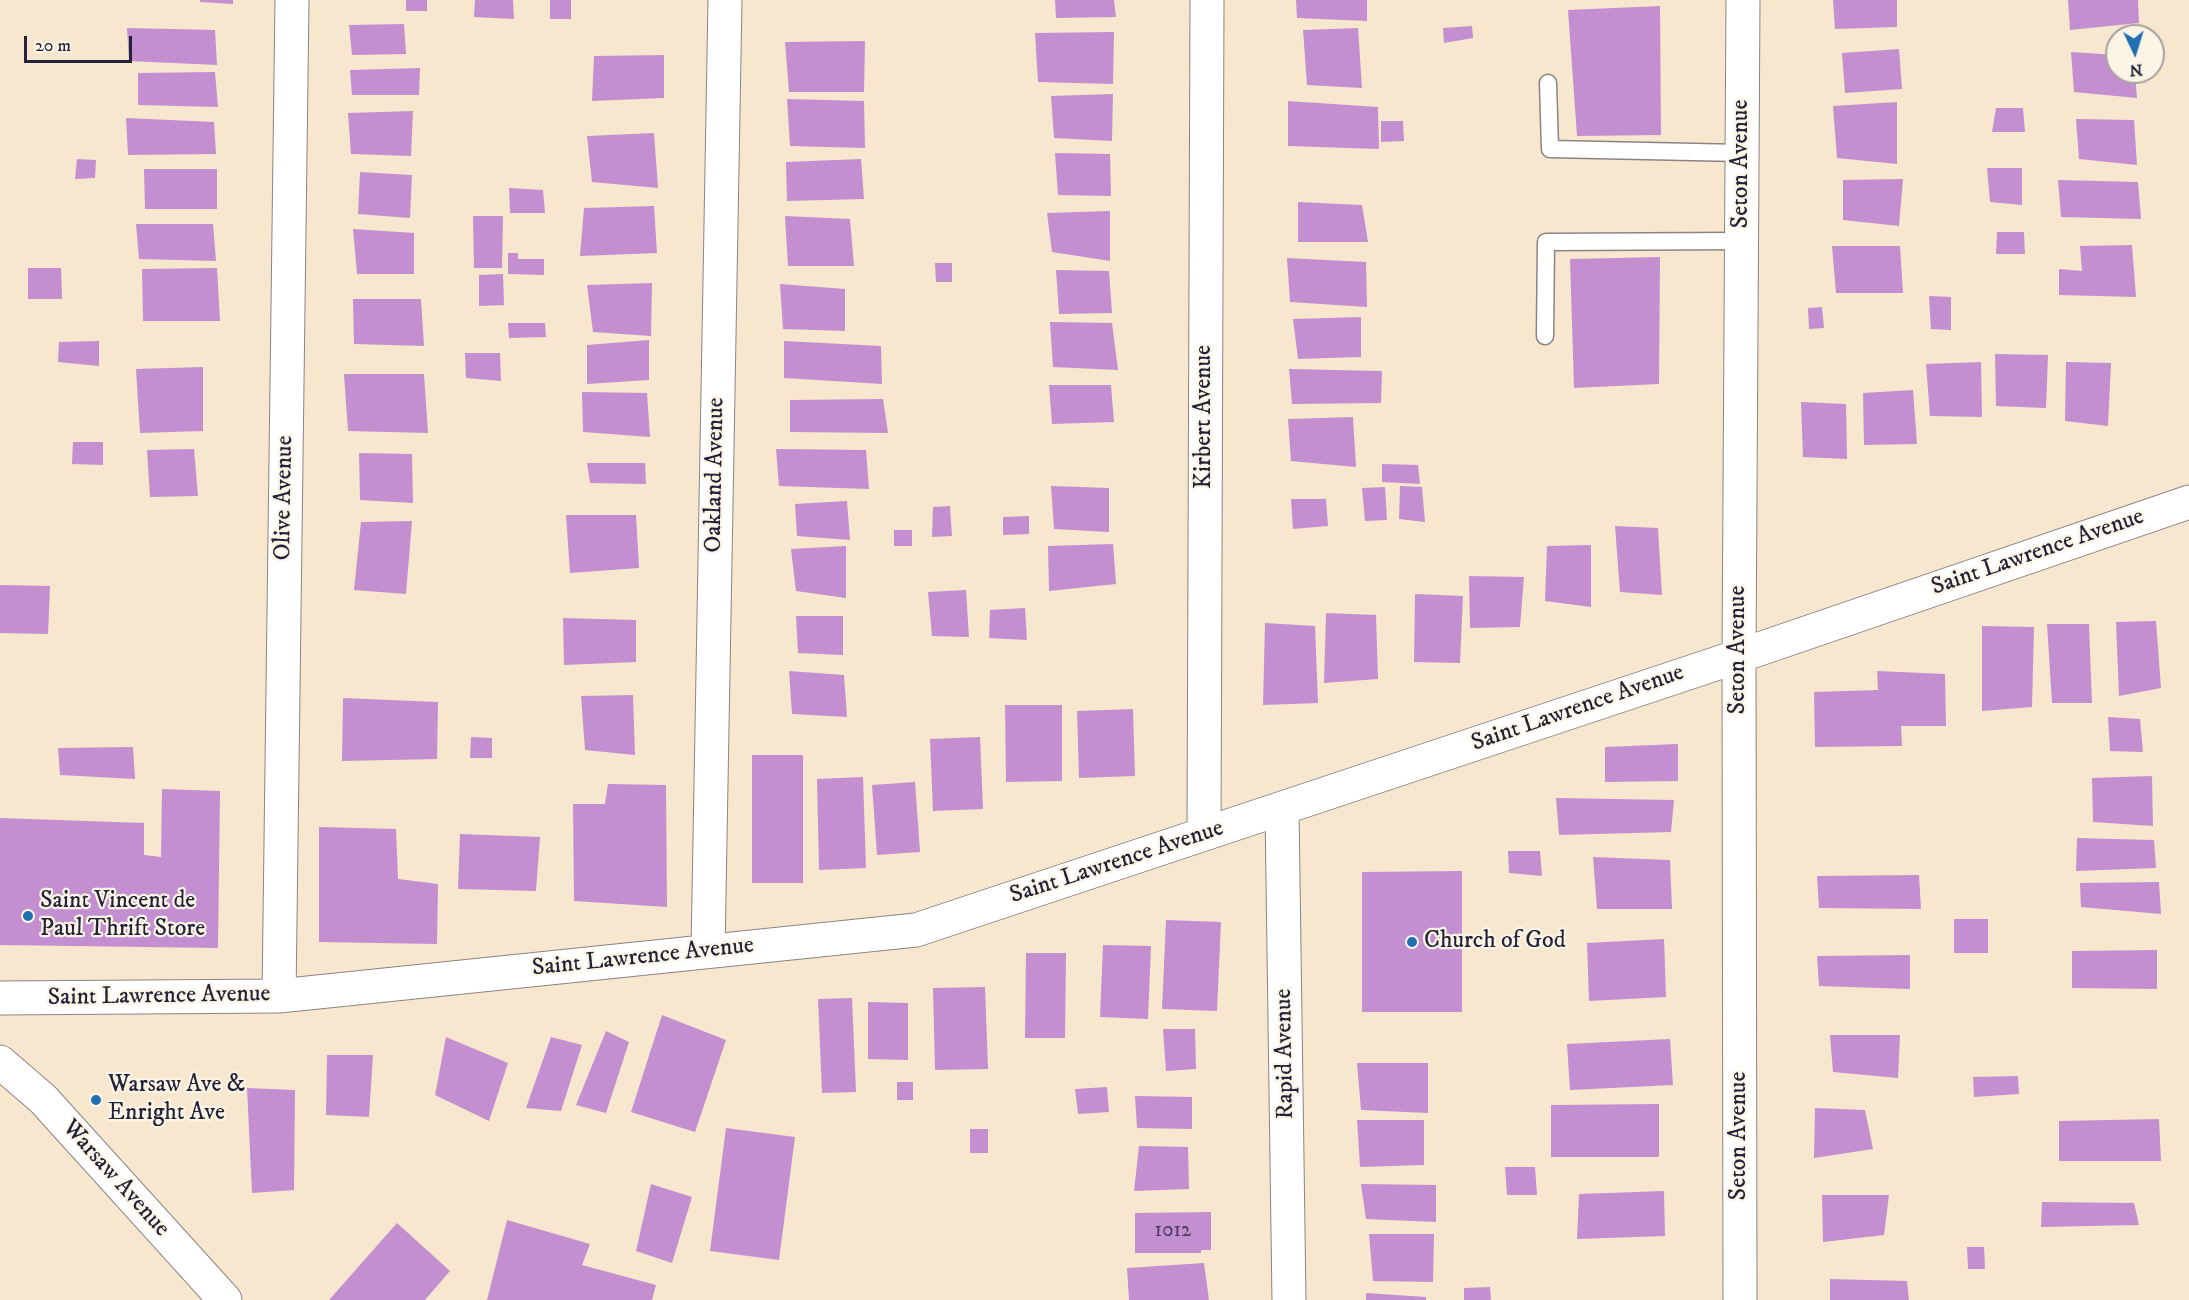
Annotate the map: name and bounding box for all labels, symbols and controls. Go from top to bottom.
scale bar [27,24,135,62]
north arrow [2105,24,2165,84]
text: 20 m [35,35,71,57]
text: N [2129,60,2143,80]
street label: Seton Avenue [1728,100,1756,228]
street label: Kirbert Avenue [1191,345,1219,489]
street label: Oakland Avenue [700,397,732,553]
street label: Olive Avenue [270,435,300,561]
street label: Saint Lawrence Avenue [1928,503,2148,603]
street label: Seton Avenue [1725,586,1753,714]
street label: Saint Lawrence Avenue [1468,659,1688,759]
street label: Saint Lawrence Avenue [1007,815,1227,911]
place label: Saint Vincent de Paul Thrift Store [40,888,205,944]
marker: Saint Vincent de Paul Thrift Store [21,909,35,923]
place label: Church of God [1424,928,1566,956]
street label: Saint Lawrence Avenue [531,932,755,984]
marker: Church of God [1405,935,1419,949]
street label: Saint Lawrence Avenue [47,981,271,1013]
street label: Rapid Avenue [1270,988,1302,1120]
place label: Warsaw Ave & Enright Ave [108,1072,245,1128]
street label: Seton Avenue [1726,1072,1754,1200]
marker: Warsaw Ave & Enright Ave [89,1093,103,1107]
street label: Warsaw Avenue [55,1115,175,1243]
house number: 1012 [1155,1219,1191,1245]

